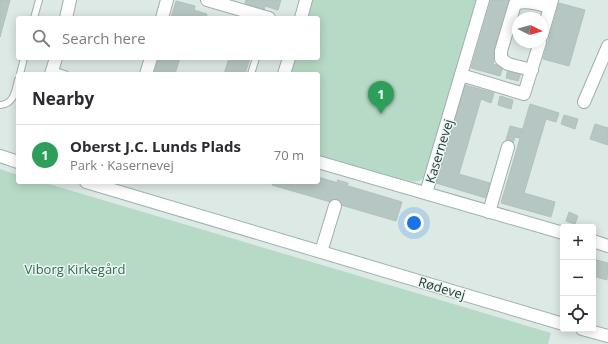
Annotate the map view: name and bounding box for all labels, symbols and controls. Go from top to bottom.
north arrow [512,12,548,48]
search box [16,16,320,60]
icon: search [30,27,52,49]
text: Search here [62,28,146,48]
pin: 1 [368,81,394,114]
text: Nearby [32,87,94,110]
street label: Kasernevej [421,117,457,185]
text: Oberst J.C. Lunds Plads [70,136,241,156]
text: 1 [41,146,49,164]
text: 70 m [274,146,304,164]
text: Park · Kasernevej [70,156,174,174]
your location [404,213,424,233]
map controls [560,224,596,332]
button: + [560,224,596,260]
park label: Viborg Kirkegård [25,260,125,278]
button: − [560,260,596,296]
street label: Rødevej [416,272,468,304]
button: locate [560,296,596,332]

